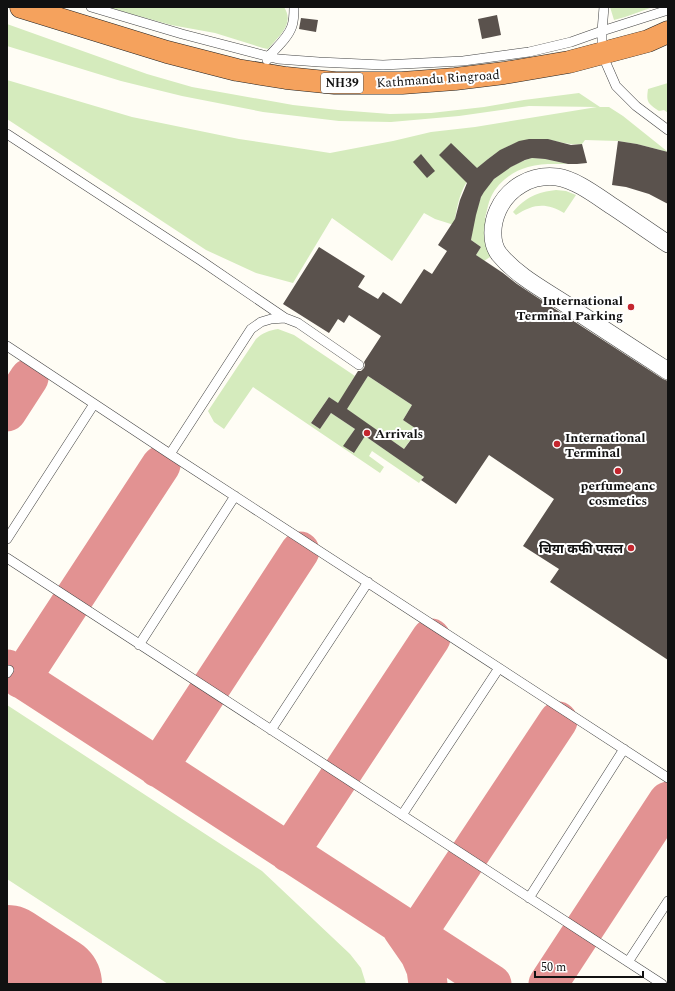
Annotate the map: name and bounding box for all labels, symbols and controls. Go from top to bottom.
street label: Kathmandu Ringroad [376,65,500,93]
road number: NH39 [321,73,363,93]
place label: International Terminal Parking [516,291,623,326]
marker: International Terminal Parking [626,302,636,312]
place label: Arrivals [375,424,423,444]
marker: Arrivals [362,428,372,438]
place label: International Terminal [565,428,645,463]
marker: International Terminal [552,439,562,449]
marker: perfume anc cosmetics [613,466,623,476]
place label: perfume anc cosmetics [581,476,655,511]
place label: चिया कफी पसल [539,539,623,559]
marker: चिया कफी पसल [626,543,636,553]
scale bar [535,953,643,979]
text: 50 m [541,958,566,977]

